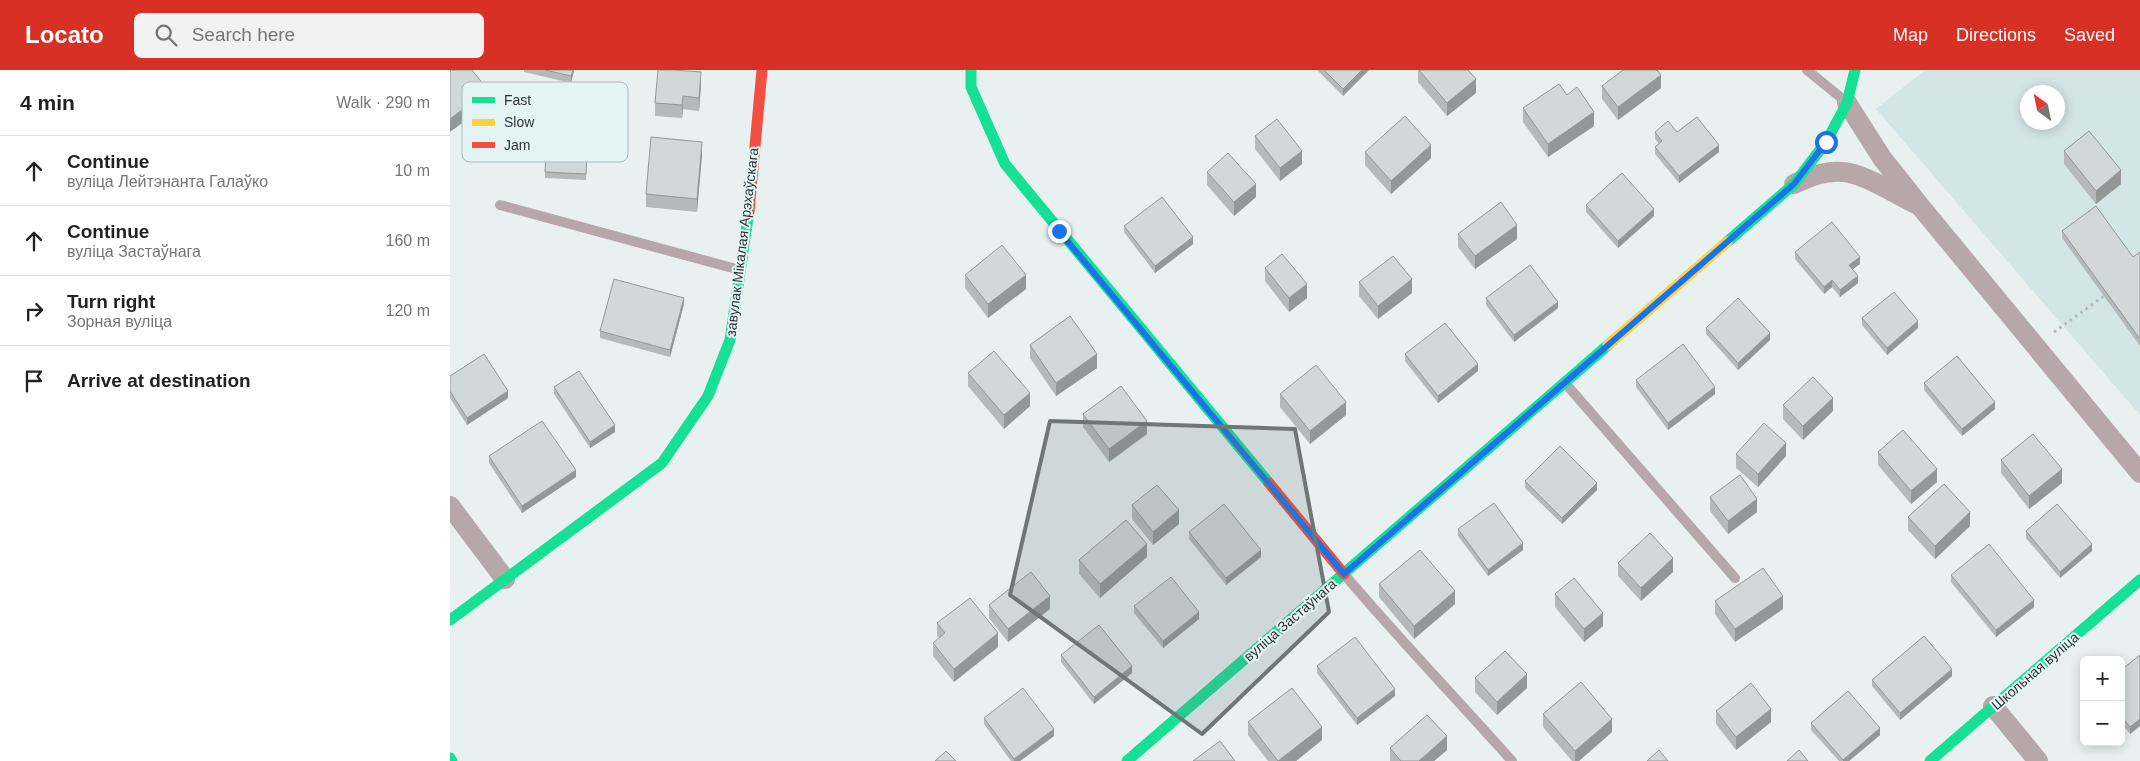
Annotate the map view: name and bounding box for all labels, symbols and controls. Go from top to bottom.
search box [134,13,484,58]
text: Locato [25,21,104,48]
icon: search [152,21,180,49]
text: Search here [192,24,295,45]
text: Map [1893,25,1928,45]
text: Directions [1956,25,2036,45]
text: Saved [2064,25,2115,45]
legend [462,82,628,162]
north arrow [2020,85,2065,130]
text: 4 min [20,91,75,114]
text: Fast [504,92,531,108]
text: Walk · 290 m [336,94,430,111]
text: Slow [504,114,535,130]
route start [1815,131,1838,154]
text: Jam [504,137,530,153]
street label: завулак Мікалая Арэхаўскага [722,147,762,337]
text: Continue [67,151,149,172]
icon: ahead [20,157,48,185]
text: 10 m [394,162,430,179]
text: вуліца Лейтэнанта Галаўко [67,173,268,190]
route end [1048,220,1071,243]
text: Continue [67,221,149,242]
icon: ahead [20,227,48,255]
text: 160 m [386,232,430,249]
text: вуліца Застаўнага [67,243,201,260]
text: Turn right [67,291,155,312]
icon: right [20,297,48,325]
text: 120 m [386,302,430,319]
text: Зорная вуліца [67,313,172,330]
icon: arrive [20,367,48,395]
text: Arrive at destination [67,370,251,391]
street label: вуліца Застаўнага [1241,575,1340,664]
street label: Школьная вуліца [1988,629,2082,713]
map controls [2080,656,2125,746]
button: + [2080,656,2125,701]
button: − [2080,701,2125,746]

